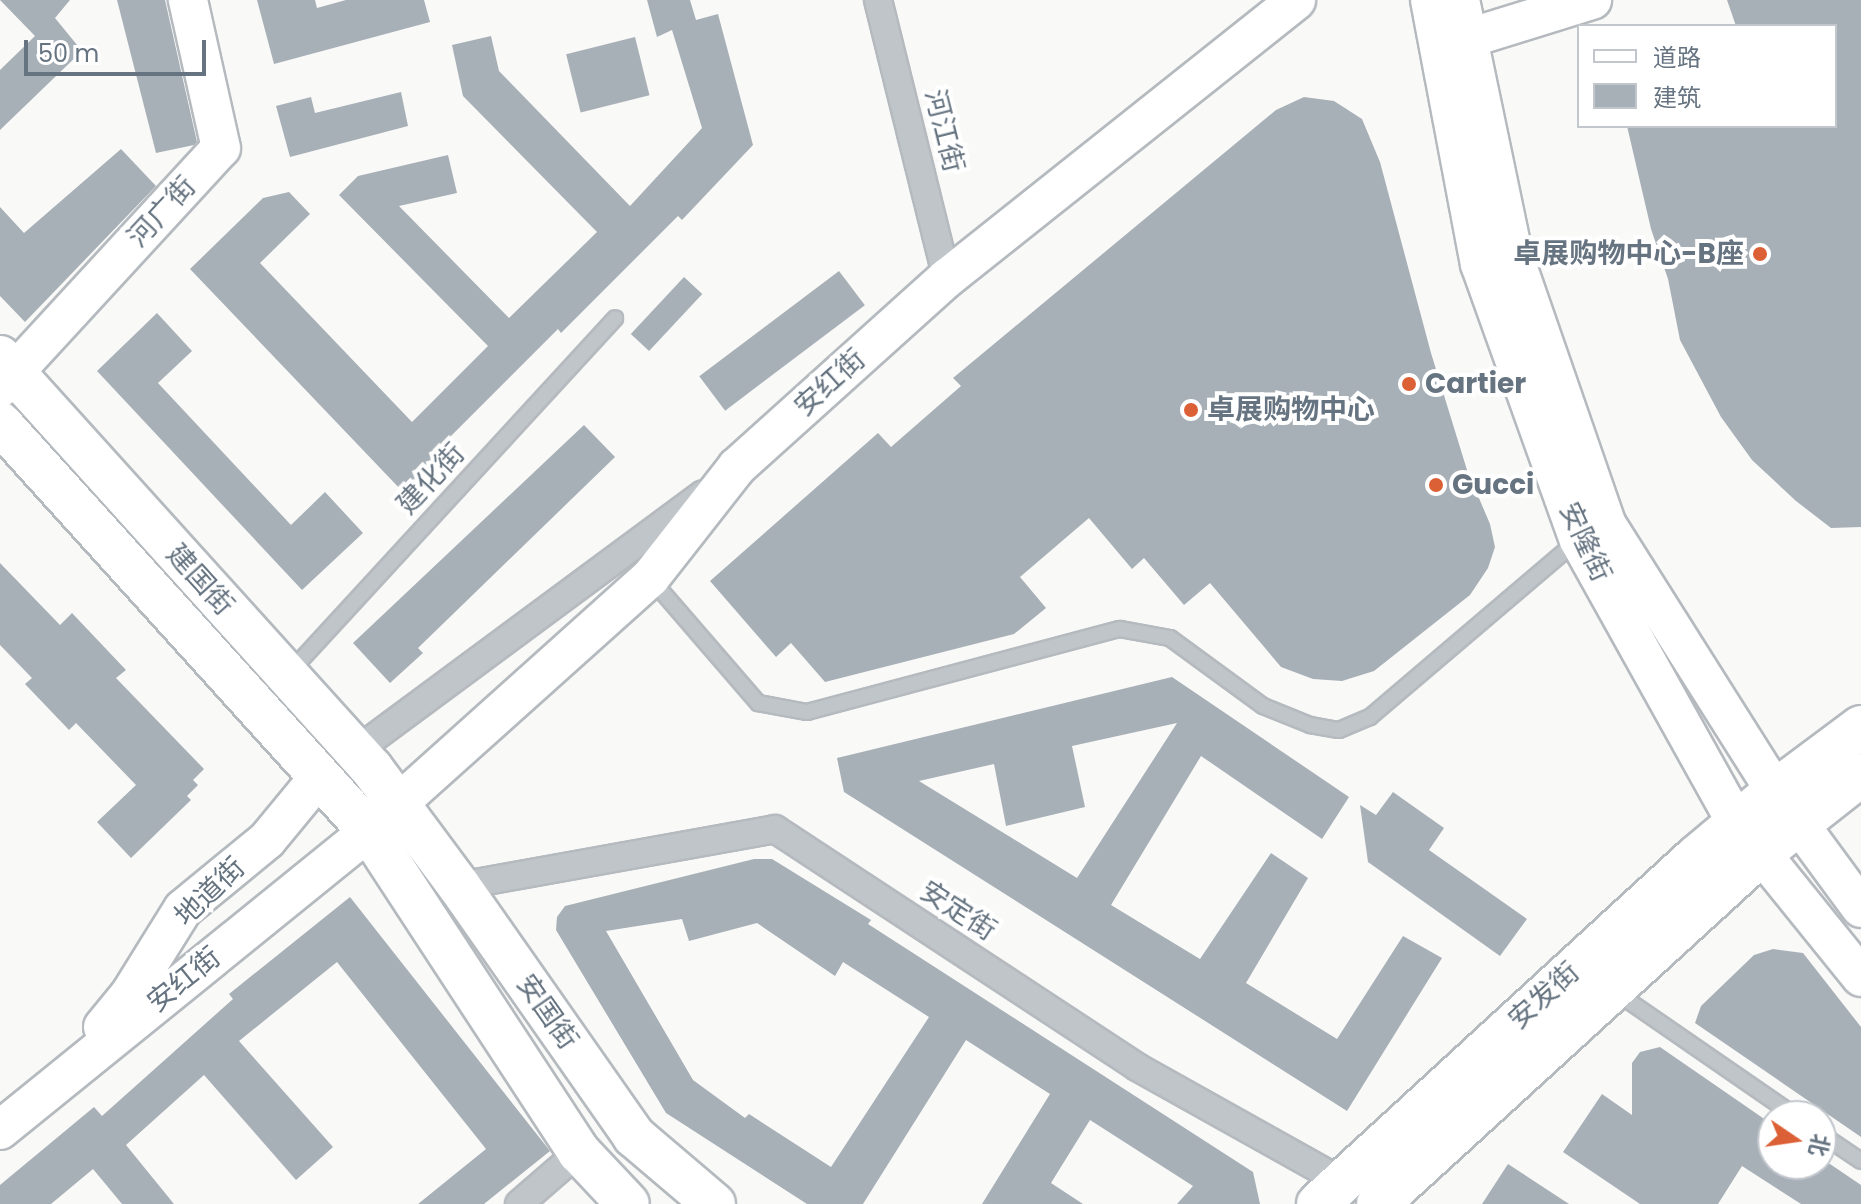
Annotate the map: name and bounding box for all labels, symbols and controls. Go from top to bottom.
scale bar [28,24,210,74]
legend [1577,24,1837,128]
text: 50 m [38,37,99,70]
text: 道路 [1653,41,1701,74]
text: 建筑 [1653,81,1701,114]
street label: 河江街 [918,86,970,176]
street label: 河广街 [121,170,203,254]
place label: 卓展购物中心-B座 [1513,237,1744,271]
marker: 卓展购物中心-B座 [1751,245,1769,263]
street label: 安红街 [788,342,872,424]
place label: Cartier [1425,367,1526,401]
marker: Cartier [1400,375,1418,393]
place label: 卓展购物中心 [1207,393,1375,427]
marker: 卓展购物中心 [1182,401,1200,419]
street label: 建化街 [390,437,472,521]
place label: Gucci [1452,468,1534,502]
marker: Gucci [1427,476,1445,494]
street label: 安隆街 [1552,497,1618,587]
street label: 建国街 [159,538,241,622]
street label: 地道街 [168,851,252,933]
street label: 安定街 [914,874,1002,948]
street label: 安红街 [141,941,227,1019]
street label: 安发街 [1502,955,1586,1037]
street label: 安国街 [509,968,585,1056]
north arrow [1757,1100,1837,1180]
text: 北 [1801,1131,1837,1159]

